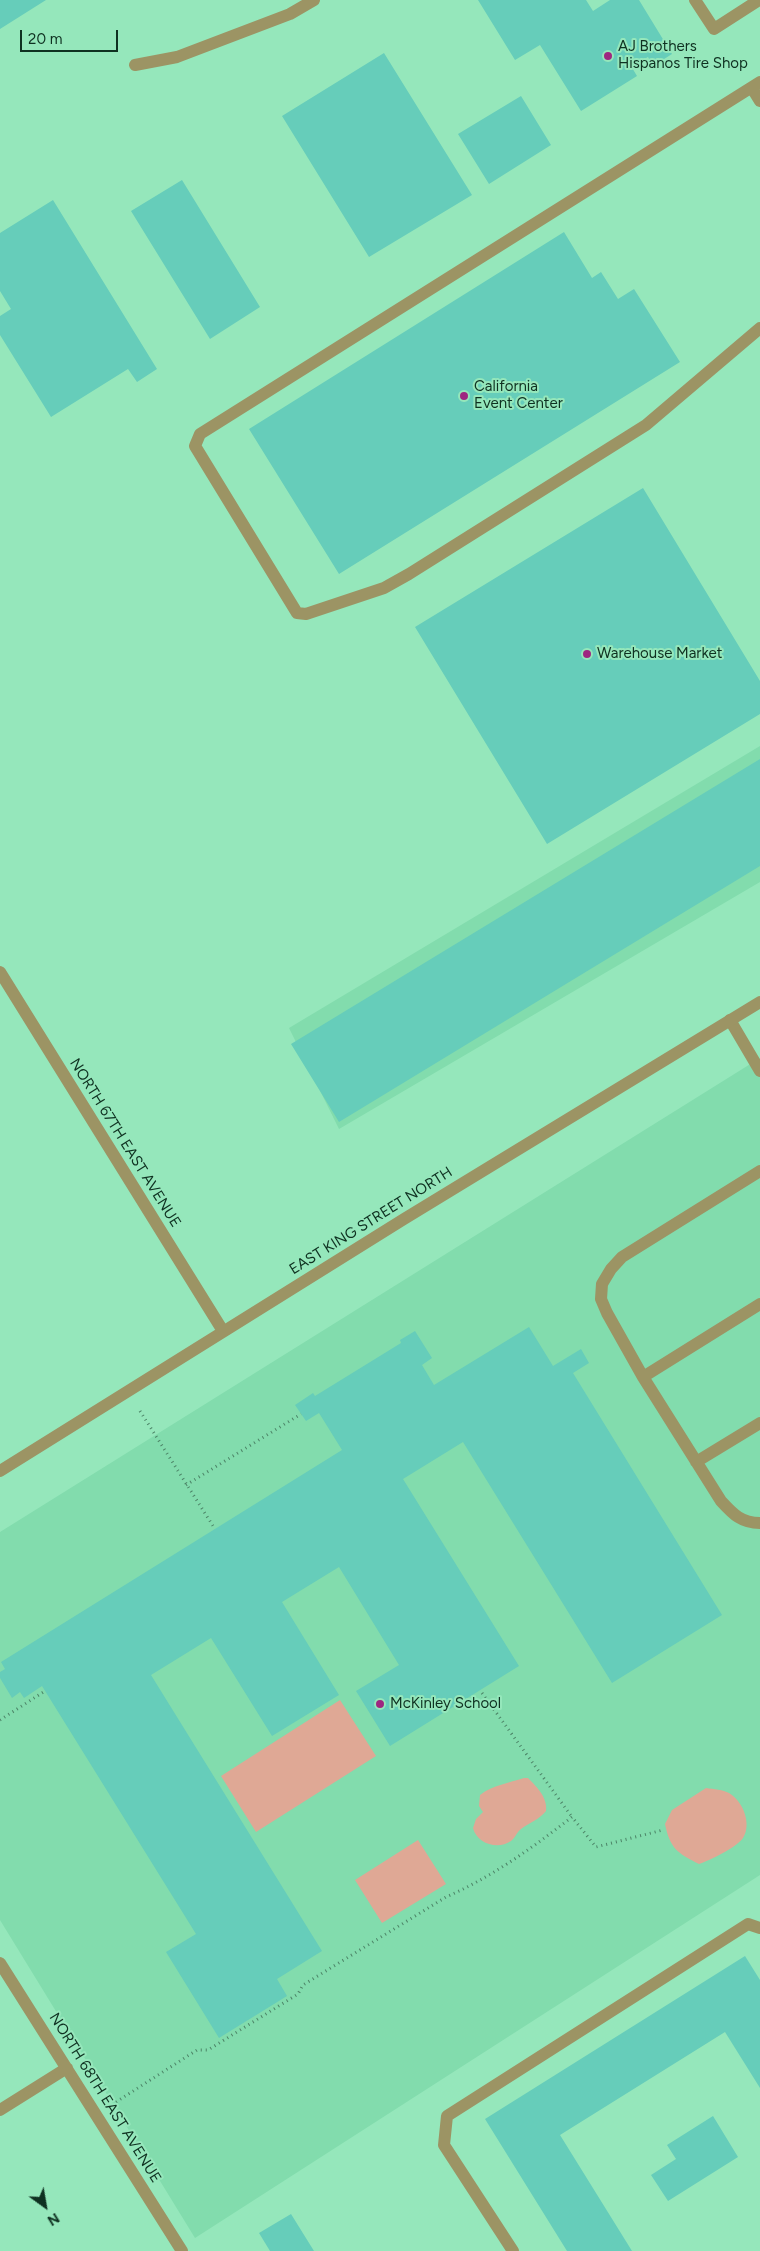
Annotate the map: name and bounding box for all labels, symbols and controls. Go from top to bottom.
scale bar [22,20,120,52]
text: 20 m [28,30,62,48]
place label: AJ Brothers Hispanos Tire Shop [618,38,748,73]
marker: AJ Brothers Hispanos Tire Shop [602,50,614,62]
place label: California Event Center [474,378,563,413]
marker: California Event Center [458,390,470,402]
place label: Warehouse Market [597,645,722,663]
marker: Warehouse Market [581,648,593,660]
street label: NORTH 67TH EAST AVENUE [66,1055,184,1231]
street label: EAST KING STREET NORTH [286,1163,456,1279]
place label: McKinley School [390,1695,501,1713]
marker: McKinley School [374,1698,386,1710]
street label: NORTH 68TH EAST AVENUE [45,2010,165,2186]
north arrow [20,2181,70,2231]
text: N [44,2209,62,2229]

